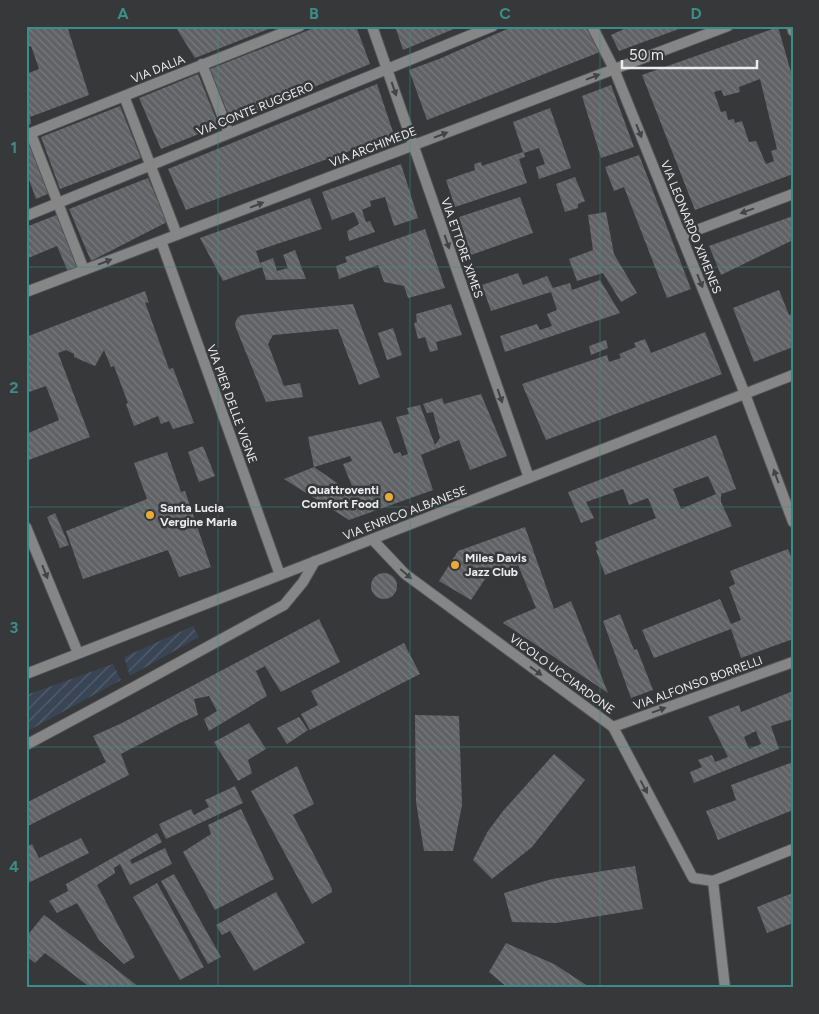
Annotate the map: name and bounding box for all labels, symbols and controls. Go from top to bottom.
text: A [117,4,129,23]
text: B [309,4,319,23]
text: C [499,4,511,23]
text: D [690,4,702,23]
scale bar [622,38,756,70]
text: 50 m [629,46,664,64]
street label: VIA DALIA [129,52,187,86]
one-way arrow [586,73,601,81]
street label: VIA CONTE RUGGERO [195,79,315,139]
one-way arrow [390,82,398,97]
street label: VIA ARCHIMEDE [328,124,418,170]
one-way arrow [635,124,643,138]
one-way arrow [434,131,449,139]
text: 1 [11,138,17,157]
street label: VIA LEONARDO XIMENES [658,158,724,296]
street label: VIA ETTORE XIMES [438,196,486,300]
one-way arrow [249,200,264,208]
one-way arrow [739,207,754,215]
one-way arrow [444,235,451,250]
one-way arrow [97,258,112,265]
one-way arrow [696,274,704,288]
street label: VIA PIER DELLE VIGNE [204,343,260,465]
text: 2 [9,378,19,397]
one-way arrow [496,389,504,404]
one-way arrow [772,468,780,483]
place label: Quattroventi Comfort Food [301,483,379,511]
street label: VIA ENRICO ALBANESE [341,483,469,543]
marker: Quattroventi Comfort Food [383,491,395,503]
place label: Santa Lucia Vergine Maria [160,501,237,529]
marker: Santa Lucia Vergine Maria [144,509,156,521]
place label: Miles Davis Jazz Club [465,551,527,579]
marker: Miles Davis Jazz Club [449,559,461,571]
one-way arrow [41,565,49,579]
one-way arrow [400,568,412,579]
text: 3 [10,618,19,637]
street label: VICOLO UCCIARDONE [507,631,617,717]
street label: VIA ALFONSO BORRELLI [632,653,764,713]
one-way arrow [530,666,543,676]
one-way arrow [651,706,666,713]
one-way arrow [640,780,649,794]
text: 4 [9,857,19,876]

